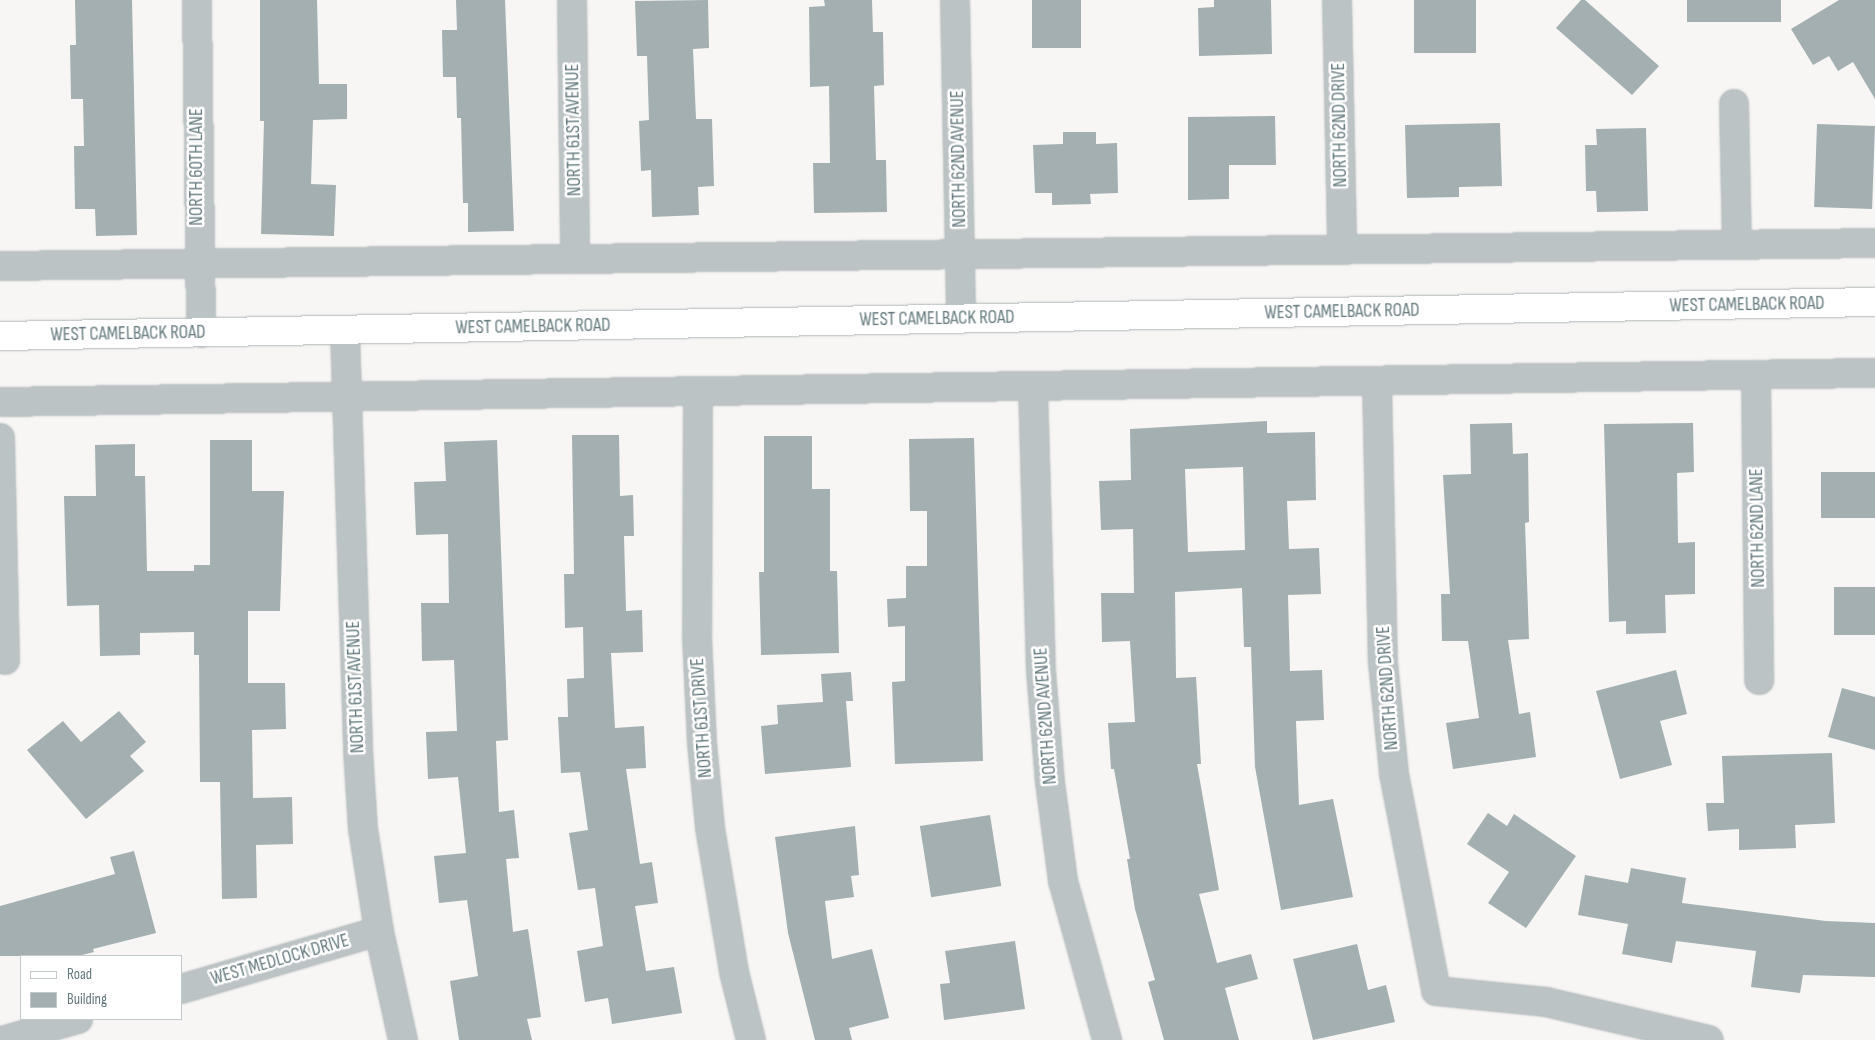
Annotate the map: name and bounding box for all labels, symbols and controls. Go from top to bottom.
street label: NORTH 62ND DRIVE [1328,62,1352,188]
street label: NORTH 61ST AVENUE [561,64,587,196]
street label: NORTH 62ND AVENUE [946,90,972,228]
street label: NORTH 60TH LANE [186,108,208,226]
street label: WEST CAMELBACK ROAD [1669,292,1825,318]
street label: WEST CAMELBACK ROAD [1264,299,1420,325]
street label: WEST CAMELBACK ROAD [859,306,1015,332]
street label: WEST CAMELBACK ROAD [455,314,611,340]
street label: WEST CAMELBACK ROAD [50,321,206,347]
street label: NORTH 62ND LANE [1746,468,1770,588]
street label: NORTH 61ST AVENUE [342,620,370,754]
street label: NORTH 62ND DRIVE [1372,625,1404,751]
street label: NORTH 62ND AVENUE [1030,647,1062,785]
street label: NORTH 61ST DRIVE [686,657,718,779]
street label: WEST MEDLOCK DRIVE [208,929,352,991]
legend [20,955,182,1020]
text: Road [67,965,92,984]
text: Building [67,990,107,1009]

